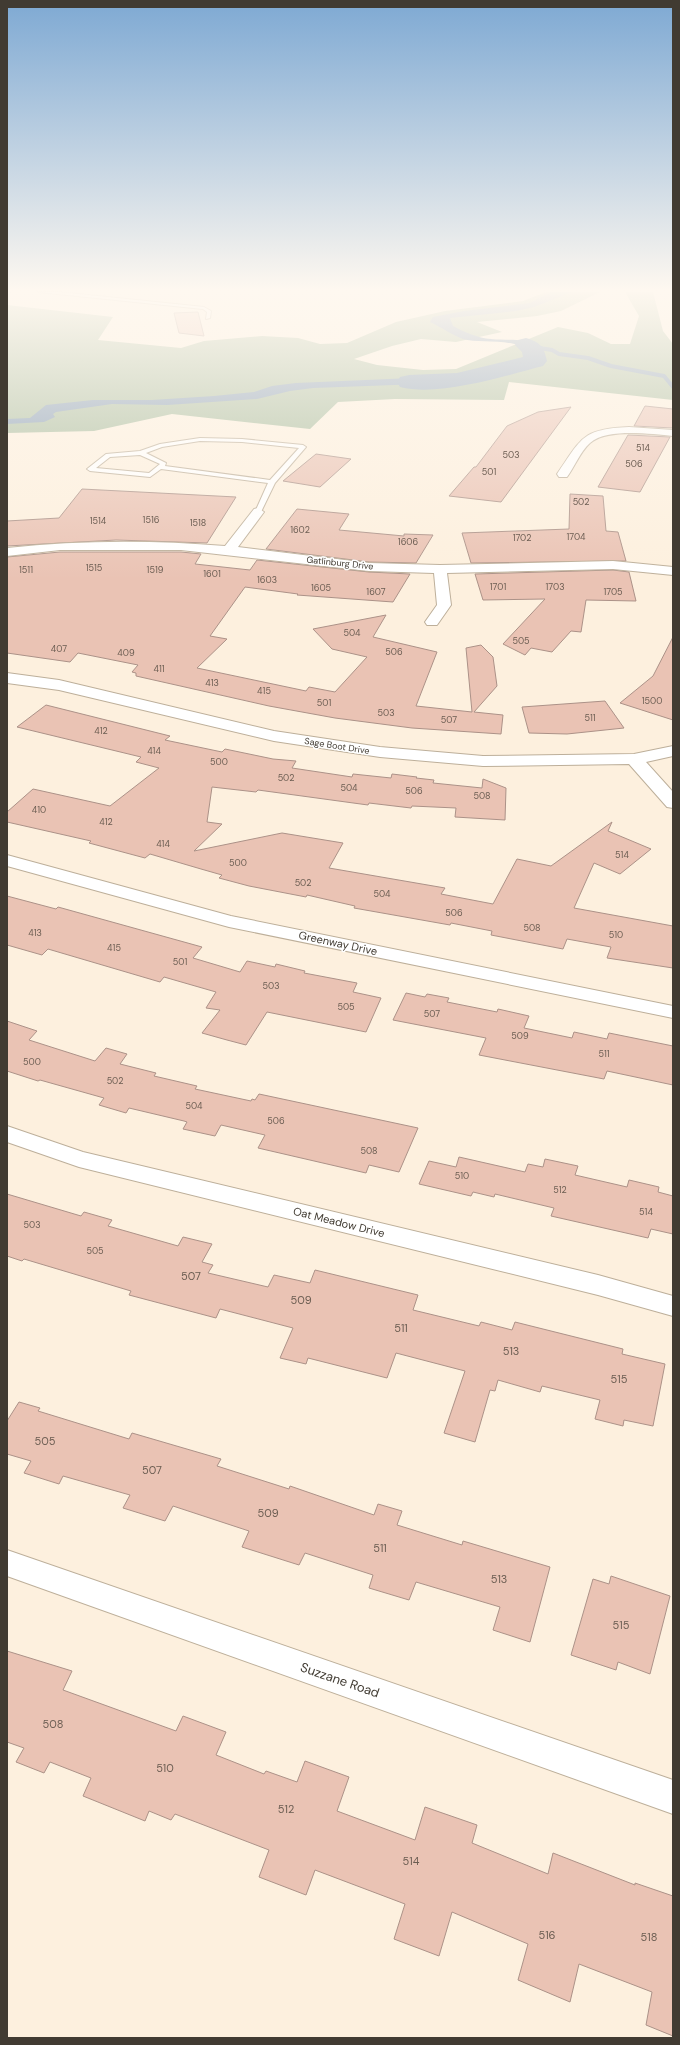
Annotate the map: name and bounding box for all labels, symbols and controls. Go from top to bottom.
house number: 514 [636,442,650,454]
house number: 503 [503,449,519,461]
house number: 506 [625,458,643,470]
house number: 501 [482,466,496,478]
house number: 502 [573,496,589,508]
house number: 1516 [143,514,160,526]
house number: 1514 [90,515,107,527]
house number: 1518 [190,517,206,529]
house number: 1602 [290,524,310,536]
house number: 1704 [566,531,586,543]
house number: 1702 [513,532,531,544]
house number: 1606 [398,536,418,548]
street label: Gatlinburg Drive [306,554,374,572]
house number: 1515 [86,562,102,574]
house number: 1511 [19,564,33,576]
house number: 1519 [147,564,164,576]
house number: 1601 [203,568,221,580]
house number: 1603 [257,574,277,586]
house number: 1701 [490,581,506,593]
house number: 1703 [546,581,564,593]
house number: 1605 [311,582,331,594]
house number: 1607 [366,586,386,598]
house number: 1705 [603,586,623,598]
house number: 504 [343,627,361,639]
house number: 505 [512,635,530,647]
house number: 407 [51,643,67,655]
house number: 506 [385,646,403,658]
house number: 409 [117,647,135,659]
house number: 411 [153,663,165,675]
house number: 413 [205,677,219,689]
house number: 415 [257,685,271,697]
house number: 1500 [642,695,662,707]
house number: 501 [317,697,331,709]
house number: 503 [378,707,394,719]
house number: 511 [584,712,596,724]
house number: 507 [441,714,457,726]
house number: 412 [94,725,108,737]
street label: Sage Boot Drive [304,735,370,757]
house number: 414 [147,745,161,757]
house number: 500 [210,756,228,768]
house number: 502 [278,772,294,784]
house number: 504 [340,782,358,794]
house number: 506 [405,785,423,797]
house number: 508 [473,790,491,802]
house number: 410 [32,804,46,816]
house number: 412 [99,816,113,828]
house number: 414 [156,838,170,850]
house number: 514 [615,849,629,861]
house number: 500 [229,857,247,869]
house number: 502 [295,877,311,889]
house number: 504 [373,888,391,900]
house number: 506 [445,907,463,919]
house number: 508 [523,922,541,934]
house number: 413 [28,927,42,939]
street label: Greenway Drive [297,928,379,958]
house number: 510 [609,929,623,941]
house number: 415 [107,942,121,954]
house number: 501 [173,956,187,968]
house number: 503 [263,980,279,992]
house number: 505 [337,1001,355,1013]
house number: 507 [424,1008,440,1020]
house number: 509 [511,1030,529,1042]
house number: 511 [598,1048,610,1060]
house number: 500 [23,1056,41,1068]
house number: 502 [107,1075,123,1087]
house number: 504 [185,1100,203,1112]
house number: 506 [267,1115,285,1127]
house number: 508 [360,1145,378,1157]
house number: 510 [455,1170,469,1182]
house number: 512 [553,1184,567,1196]
street label: Oat Meadow Drive [292,1204,386,1240]
house number: 514 [639,1206,653,1218]
house number: 503 [24,1219,40,1231]
house number: 505 [86,1245,104,1257]
house number: 507 [181,1269,201,1283]
house number: 509 [290,1293,312,1307]
house number: 511 [394,1321,408,1335]
house number: 513 [503,1344,519,1358]
house number: 515 [611,1372,628,1386]
house number: 505 [35,1434,56,1448]
house number: 507 [142,1463,162,1477]
house number: 509 [257,1506,279,1520]
house number: 511 [373,1541,387,1555]
house number: 513 [491,1572,507,1586]
house number: 515 [613,1618,630,1632]
street label: Suzzane Road [298,1659,382,1701]
house number: 508 [43,1717,63,1731]
house number: 510 [156,1761,174,1775]
house number: 512 [278,1802,294,1816]
house number: 514 [403,1854,420,1868]
house number: 516 [538,1928,556,1942]
house number: 518 [641,1930,657,1944]

